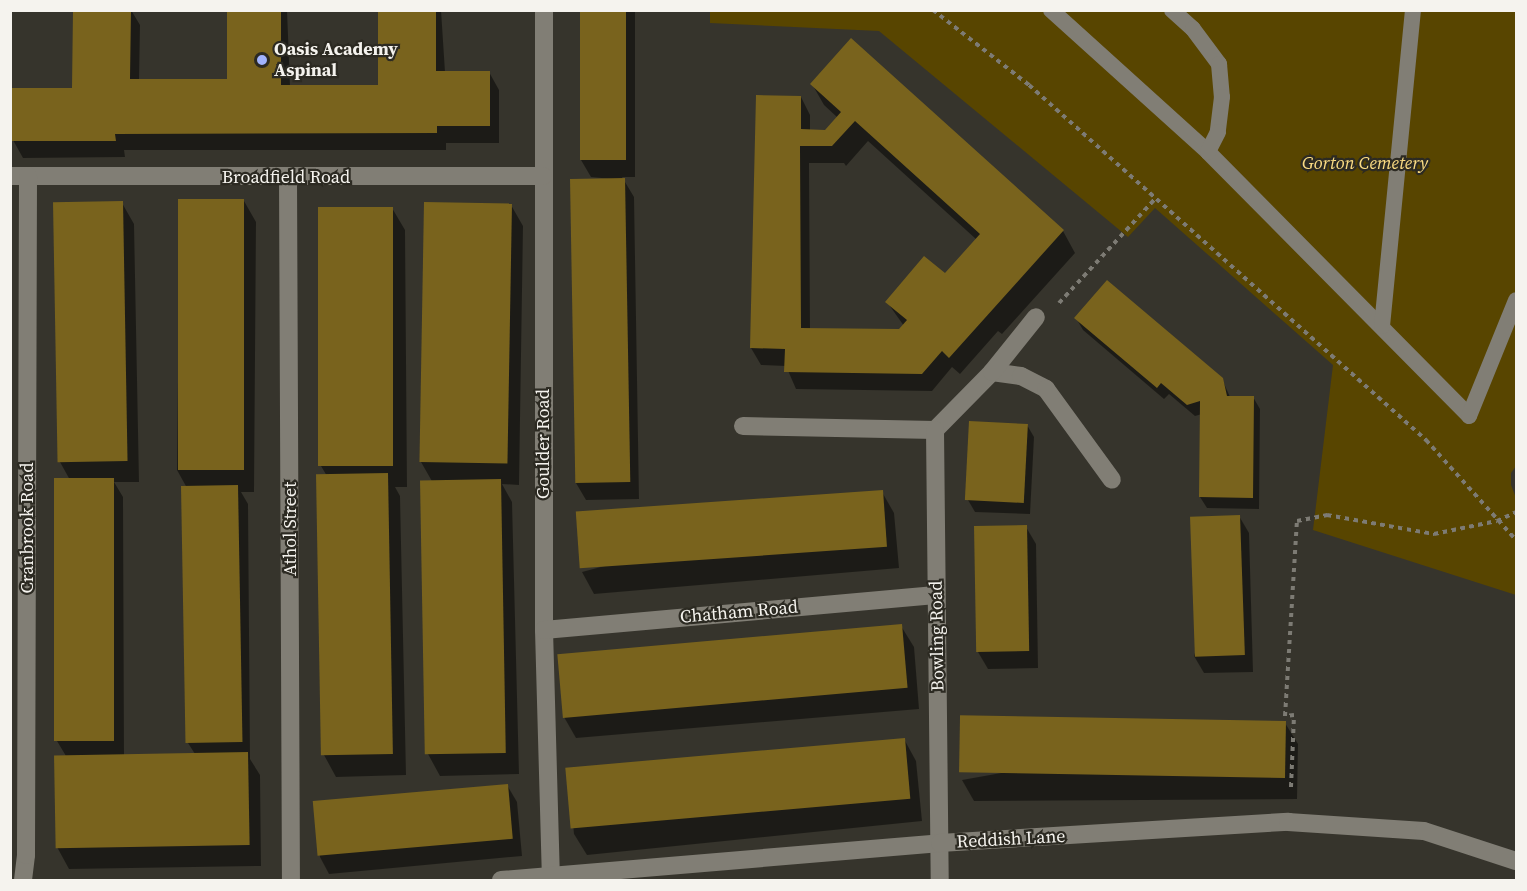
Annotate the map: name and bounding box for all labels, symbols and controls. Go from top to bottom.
place label: Oasis Academy Aspinal [274,39,398,82]
marker: Oasis Academy Aspinal [255,53,269,67]
park label: Gorton Cemetery [1302,152,1428,174]
street label: Broadfield Road [222,166,350,188]
street label: Goulder Road [532,389,554,499]
street label: Cranbrook Road [16,463,38,593]
street label: Athol Street [279,482,301,576]
street label: Bowling Road [925,581,949,691]
street label: Chatham Road [679,596,799,628]
street label: Reddish Lane [956,825,1066,853]

